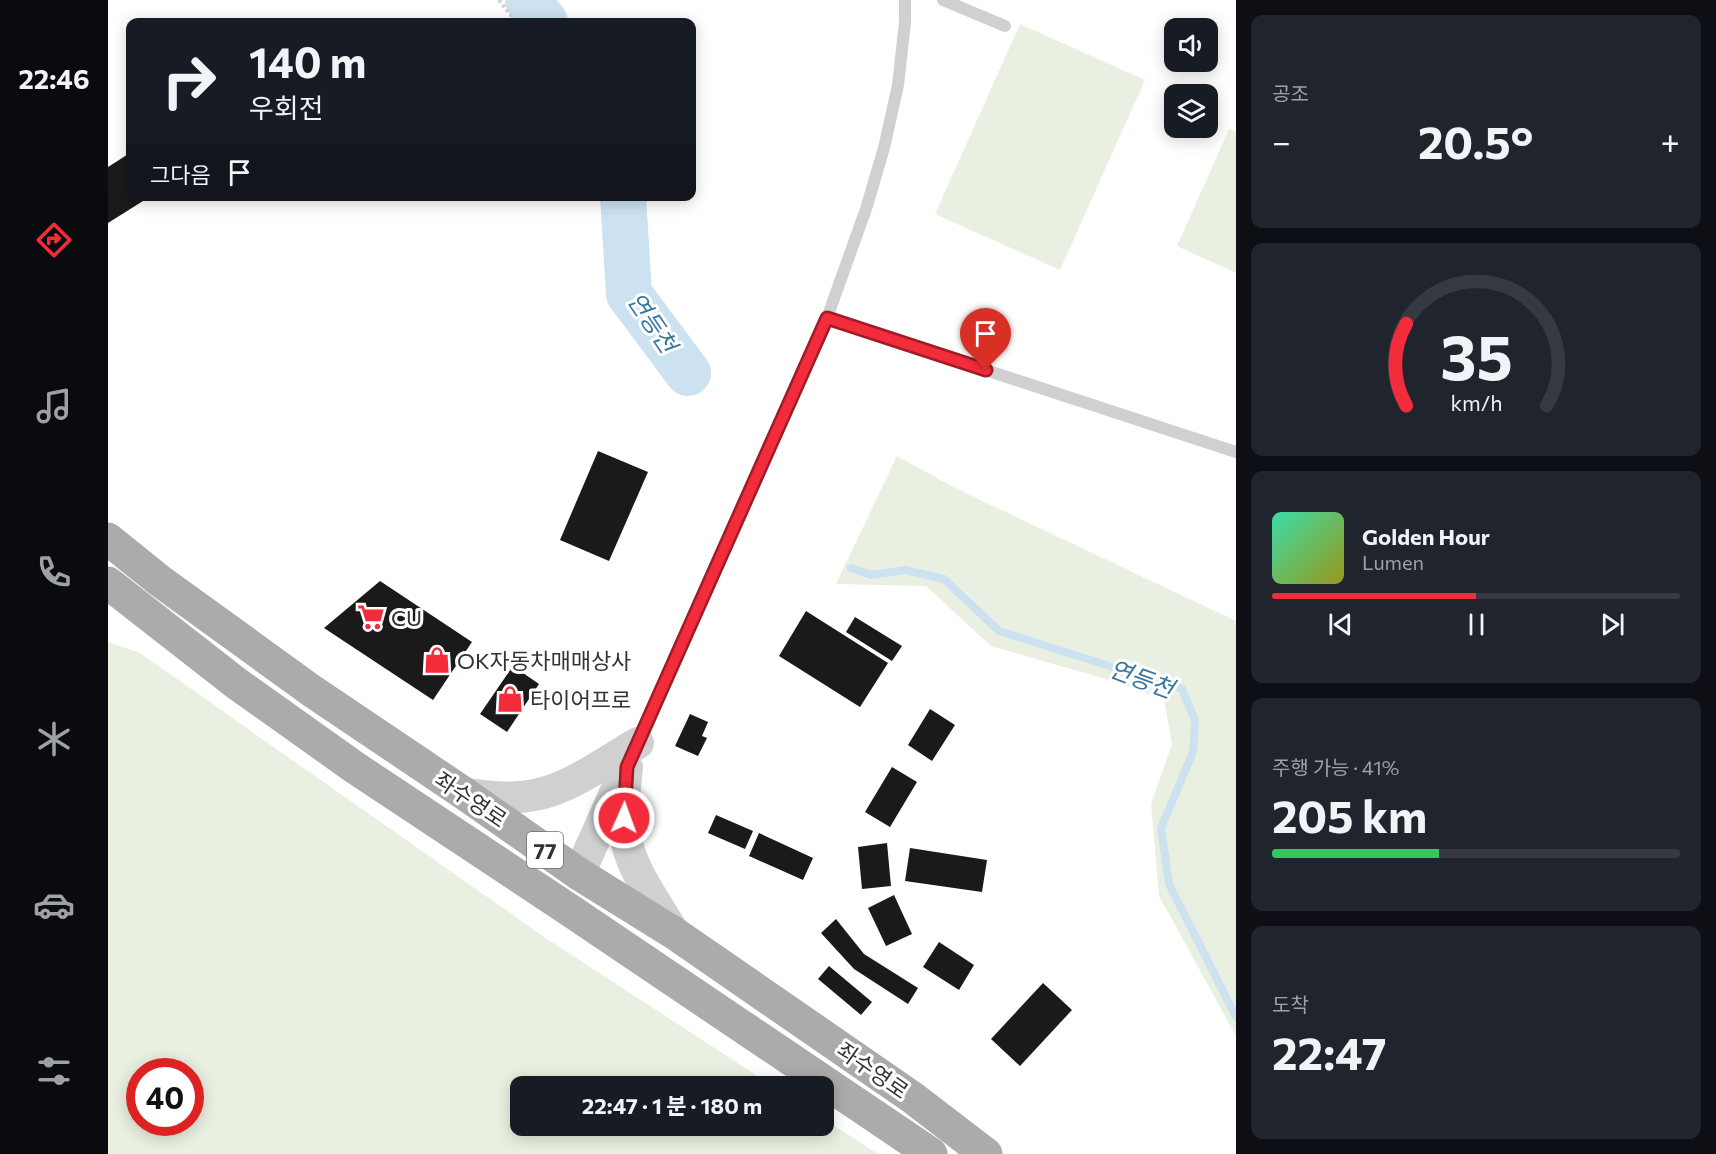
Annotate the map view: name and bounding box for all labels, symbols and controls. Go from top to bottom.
map controls [1164,18,1218,138]
button: sound [1164,18,1218,72]
text: 140 m [249,35,366,87]
icon: right [150,42,228,120]
text: 22:46 [18,62,90,95]
text: 공조 [1272,81,1309,105]
button: layers [1164,84,1218,138]
text: 우회전 [249,91,324,124]
text: 20.5° [1418,113,1533,168]
text: − [1272,120,1291,161]
text: + [1661,120,1680,161]
icon: arrive [223,156,256,189]
text: 그다음 [150,161,211,188]
icon: directions [33,219,75,261]
water label: 연등천 [622,286,685,360]
pin [960,308,1011,370]
icon: arrive [969,317,1002,350]
text: 35 [1440,317,1512,393]
icon: music [33,385,75,427]
text: km/h [1450,390,1502,416]
text: Golden Hour [1362,523,1490,550]
text: Lumen [1362,550,1424,574]
icon: phone [33,551,75,593]
supermarket icon: CU [356,602,386,632]
place label: CU [391,604,422,631]
icon: previous [1324,608,1357,641]
icon: pause [1460,608,1493,641]
icon: next [1596,608,1629,641]
shop icon: OK자동차매매상사 [422,645,452,675]
place label: OK자동차매매상사 [457,647,631,674]
water label: 연등천 [1106,653,1181,704]
shop icon: 타이어프로 [495,684,525,714]
place label: 타이어프로 [530,686,631,713]
icon: climate [33,718,75,760]
text: 주행 가능 · 41% [1272,755,1399,779]
street label: 좌수영로 [430,765,512,833]
position arrow [592,786,656,850]
text: 205 km [1272,787,1427,842]
road number: 77 [527,832,563,868]
icon: car [33,884,75,926]
text: 도착 [1272,992,1309,1016]
text: 22:47 [1272,1024,1387,1079]
street label: 좌수영로 [832,1036,914,1104]
icon: filters [33,1050,75,1092]
speed limit sign: 40 [126,1058,204,1136]
text: 22:47 · 1 분 · 180 m [582,1092,762,1119]

